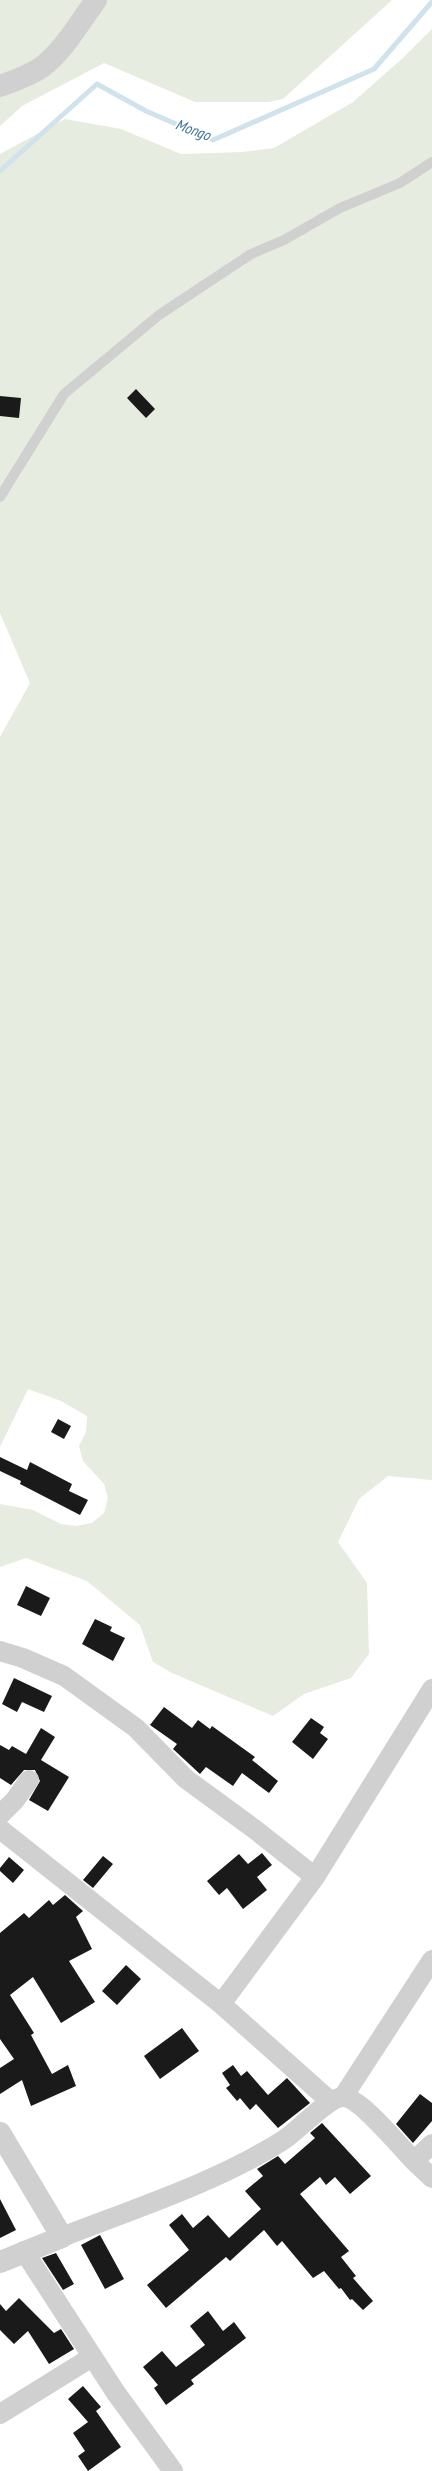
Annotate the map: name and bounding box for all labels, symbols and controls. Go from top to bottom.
water label: Mongo [173,115,215,145]

